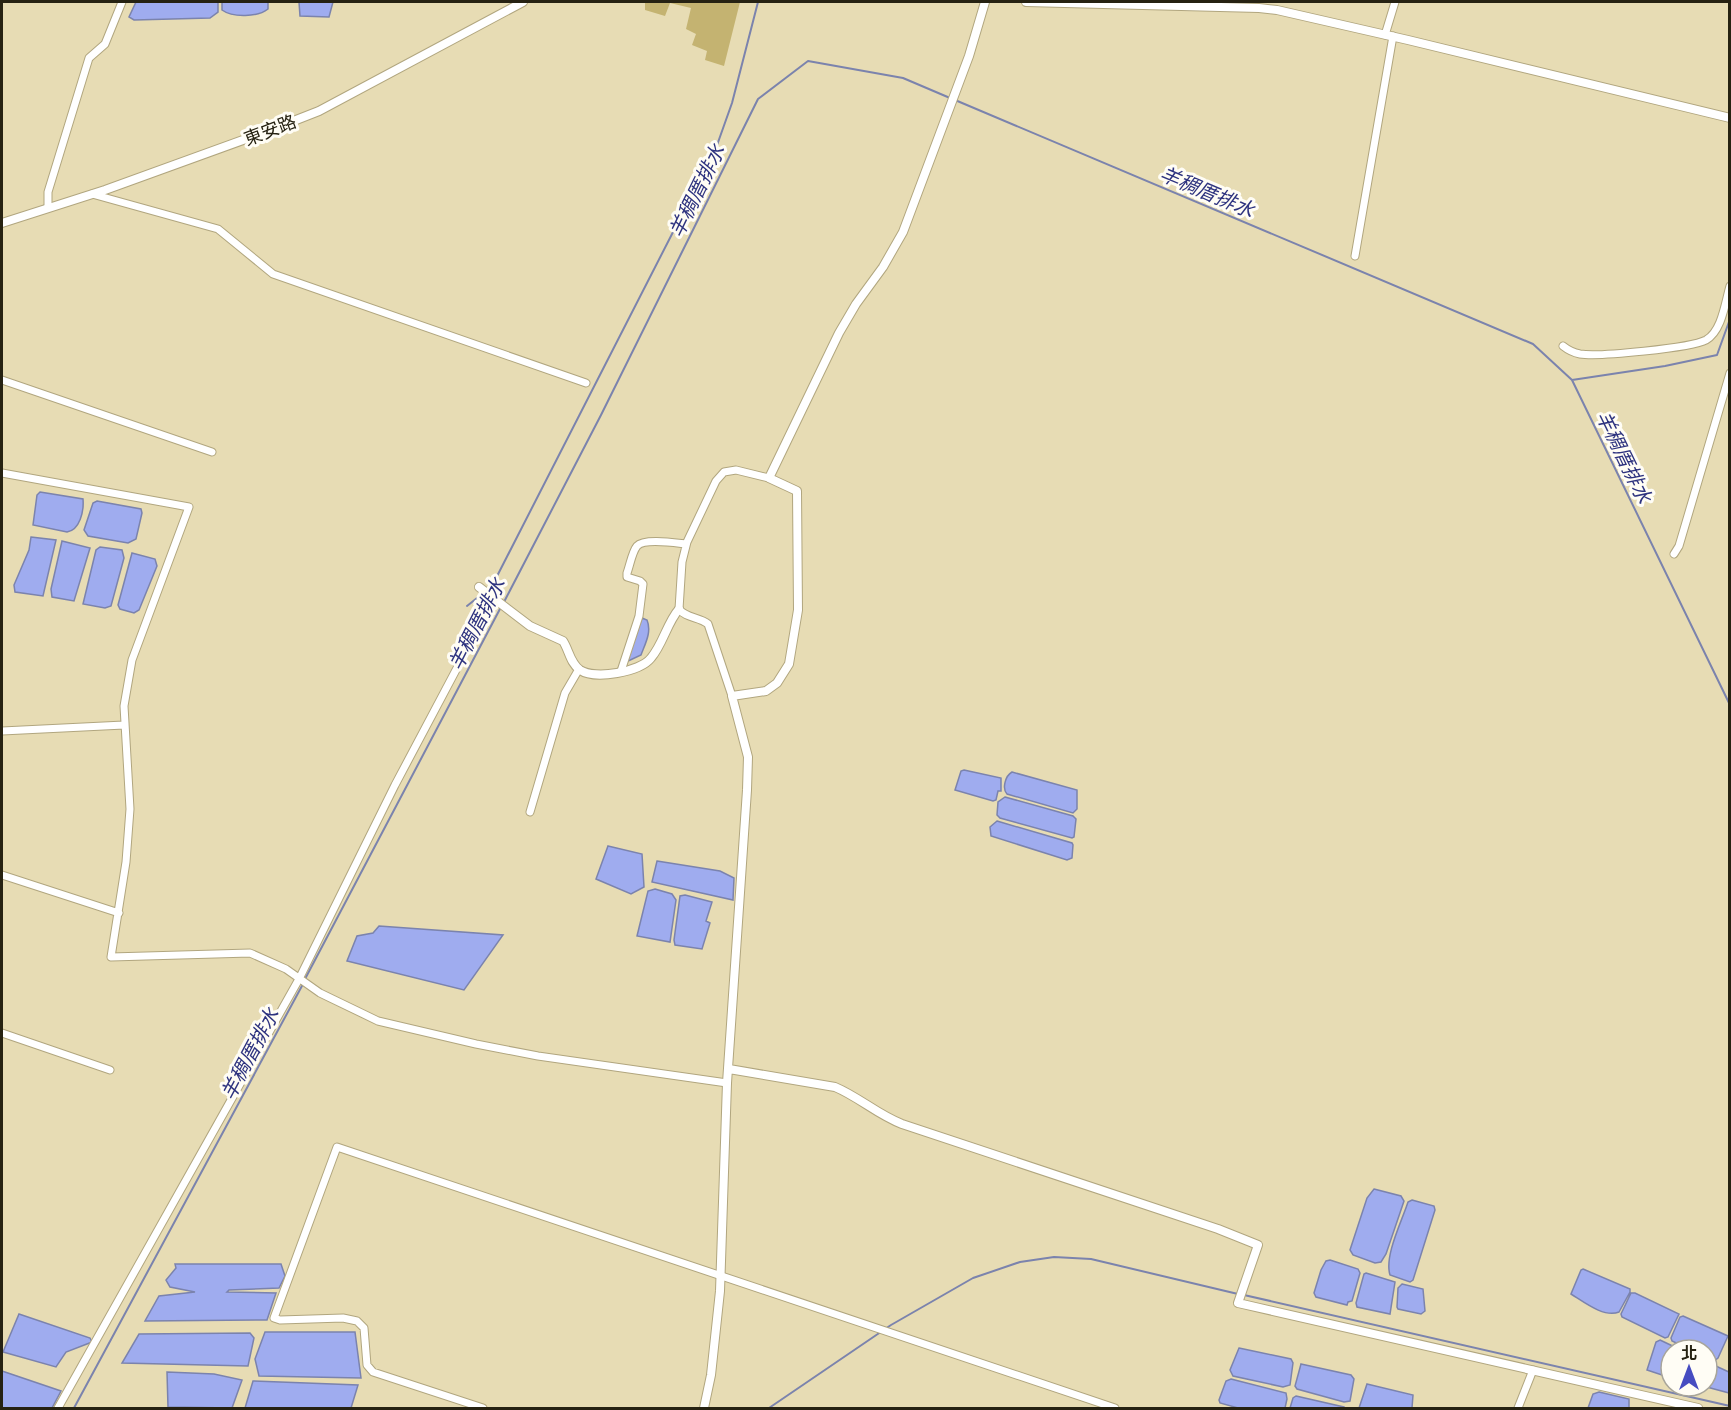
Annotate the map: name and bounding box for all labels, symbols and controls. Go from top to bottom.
street label: 東安路 [241,111,299,149]
water label: 羊稠厝排水 [664,140,730,241]
water label: 羊稠厝排水 [1156,161,1259,223]
water label: 羊稠厝排水 [1591,407,1657,508]
water label: 羊稠厝排水 [444,573,511,674]
water label: 羊稠厝排水 [216,1003,285,1104]
north arrow [1659,1338,1719,1398]
text: 北 [1681,1344,1697,1363]

